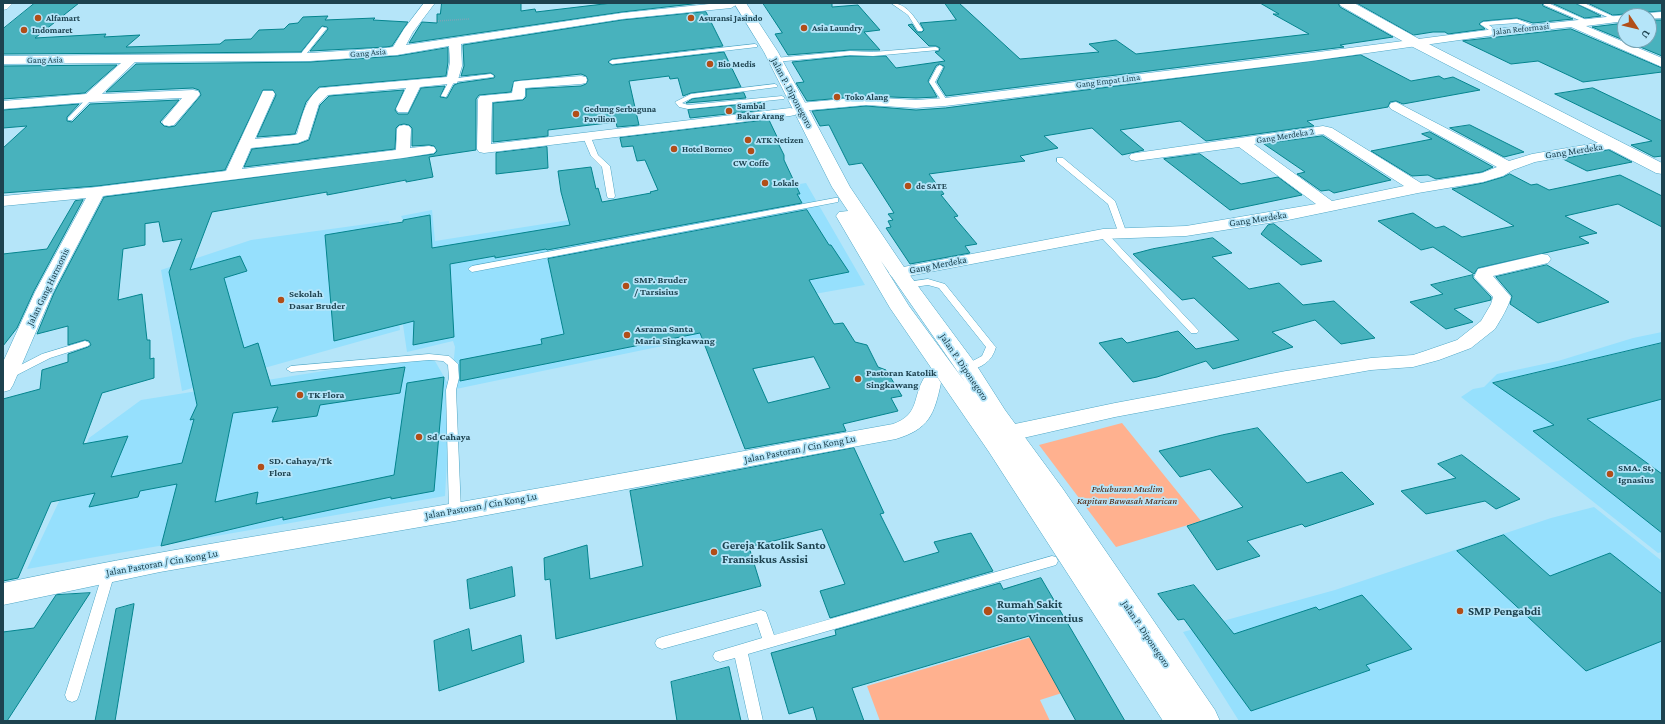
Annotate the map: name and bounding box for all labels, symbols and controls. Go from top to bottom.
north arrow [1617,8,1657,48]
marker: Alfamart [33,13,43,23]
place label: Alfamart [46,13,80,23]
marker: Asuransi Jasindo [686,13,696,23]
place label: Asuransi Jasindo [699,13,762,23]
street label: Jalan Reformasi [1492,21,1550,37]
marker: Asia Laundry [799,23,809,33]
place label: Asia Laundry [812,23,862,33]
marker: Indomaret [19,25,29,35]
place label: Indomaret [32,25,73,35]
text: U [1639,28,1653,41]
street label: Gang Asia [350,46,386,60]
street label: Gang Asia [27,54,63,66]
street label: Jalan P. Diponegoro [768,56,816,130]
marker: Bio Medis [705,59,715,69]
place label: Bio Medis [718,59,756,69]
street label: Gang Empat Lima [1075,72,1141,90]
marker: Toko Alang [832,92,842,102]
place label: Toko Alang [845,92,888,102]
place label: Sambal Bakar Arang [737,101,784,122]
place label: Gedung Serbaguna Pavilion [584,104,656,125]
marker: Sambal Bakar Arang [724,106,734,116]
marker: Gedung Serbaguna Pavilion [571,109,581,119]
street label: Gang Merdeka 2 [1255,126,1315,146]
marker: ATK Netizen [743,135,753,145]
place label: ATK Netizen [756,135,803,145]
street label: Gang Merdeka [1544,141,1604,161]
marker: Hotel Borneo [669,144,679,154]
place label: Hotel Borneo [682,144,732,154]
marker: CW Coffe [746,146,756,156]
place label: CW Coffe [733,158,769,168]
marker: Lokale [760,178,770,188]
place label: Lokale [773,178,799,188]
marker: de SATE [903,181,913,191]
place label: de SATE [916,181,947,191]
street label: Gang Merdeka [1228,209,1288,229]
street label: Jalan Gang Harmonis [24,246,72,328]
street label: Gang Merdeka [908,254,968,276]
place label: SMP. Bruder / Tarsisius [634,274,687,298]
marker: SMP. Bruder / Tarsisius [621,281,631,291]
place label: Sekolah Dasar Bruder [289,288,345,312]
marker: Sekolah Dasar Bruder [276,295,286,305]
place label: Asrama Santa Maria Singkawang [635,323,715,346]
marker: Asrama Santa Maria Singkawang [622,330,632,340]
street label: Jalan P. Diponegoro [937,331,991,403]
place label: Pastoran Katolik Singkawang [866,367,936,390]
marker: Pastoran Katolik Singkawang [853,374,863,384]
place label: TK Flora [308,389,344,401]
marker: TK Flora [295,390,305,400]
place label: Sd Cahaya [427,431,470,443]
marker: Sd Cahaya [414,432,424,442]
street label: Jalan Pastoran / Cin Kong Lu [743,432,857,466]
place label: SD. Cahaya/Tk Flora [269,455,332,478]
marker: SD. Cahaya/Tk Flora [256,462,266,472]
place label: SMA. St, Ignasius [1618,462,1654,486]
marker: SMA. St, Ignasius [1605,469,1615,479]
park label: Pekuburan Muslim Kapitan Bawasah Marican [1077,483,1177,506]
street label: Jalan Pastoran / Cin Kong Lu [424,490,538,522]
place label: Gereja Katolik Santo Fransiskus Assisi [722,538,826,566]
street label: Jalan Pastoran / Cin Kong Lu [105,547,219,579]
marker: Gereja Katolik Santo Fransiskus Assisi [709,547,719,557]
place label: Rumah Sakit Santo Vincentius [997,597,1083,625]
street label: Jalan P. Diponegoro [1119,598,1173,670]
place label: SMP Pengabdi [1468,604,1541,618]
marker: Rumah Sakit Santo Vincentius [982,605,994,617]
marker: SMP Pengabdi [1455,606,1465,616]

